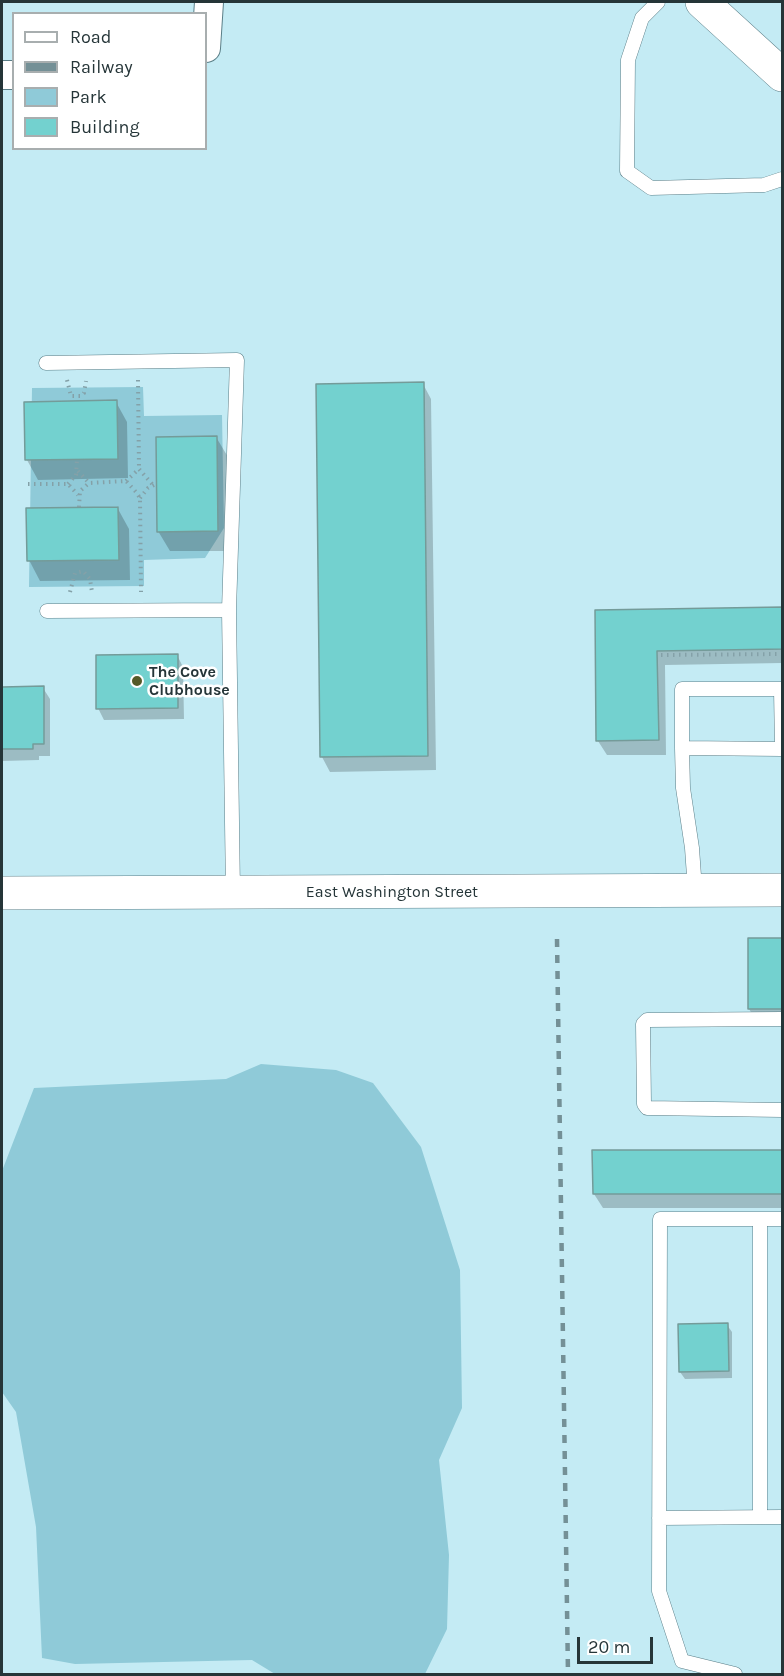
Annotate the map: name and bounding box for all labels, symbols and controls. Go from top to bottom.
legend [12,12,207,150]
text: Road [70,26,111,48]
text: Railway [70,56,133,78]
text: Park [70,86,107,108]
text: Building [70,116,140,138]
place label: The Cove Clubhouse [149,662,230,700]
marker: The Cove Clubhouse [130,674,144,688]
street label: East Washington Street [306,882,478,902]
scale bar [580,1625,656,1663]
text: 20 m [588,1636,630,1658]

